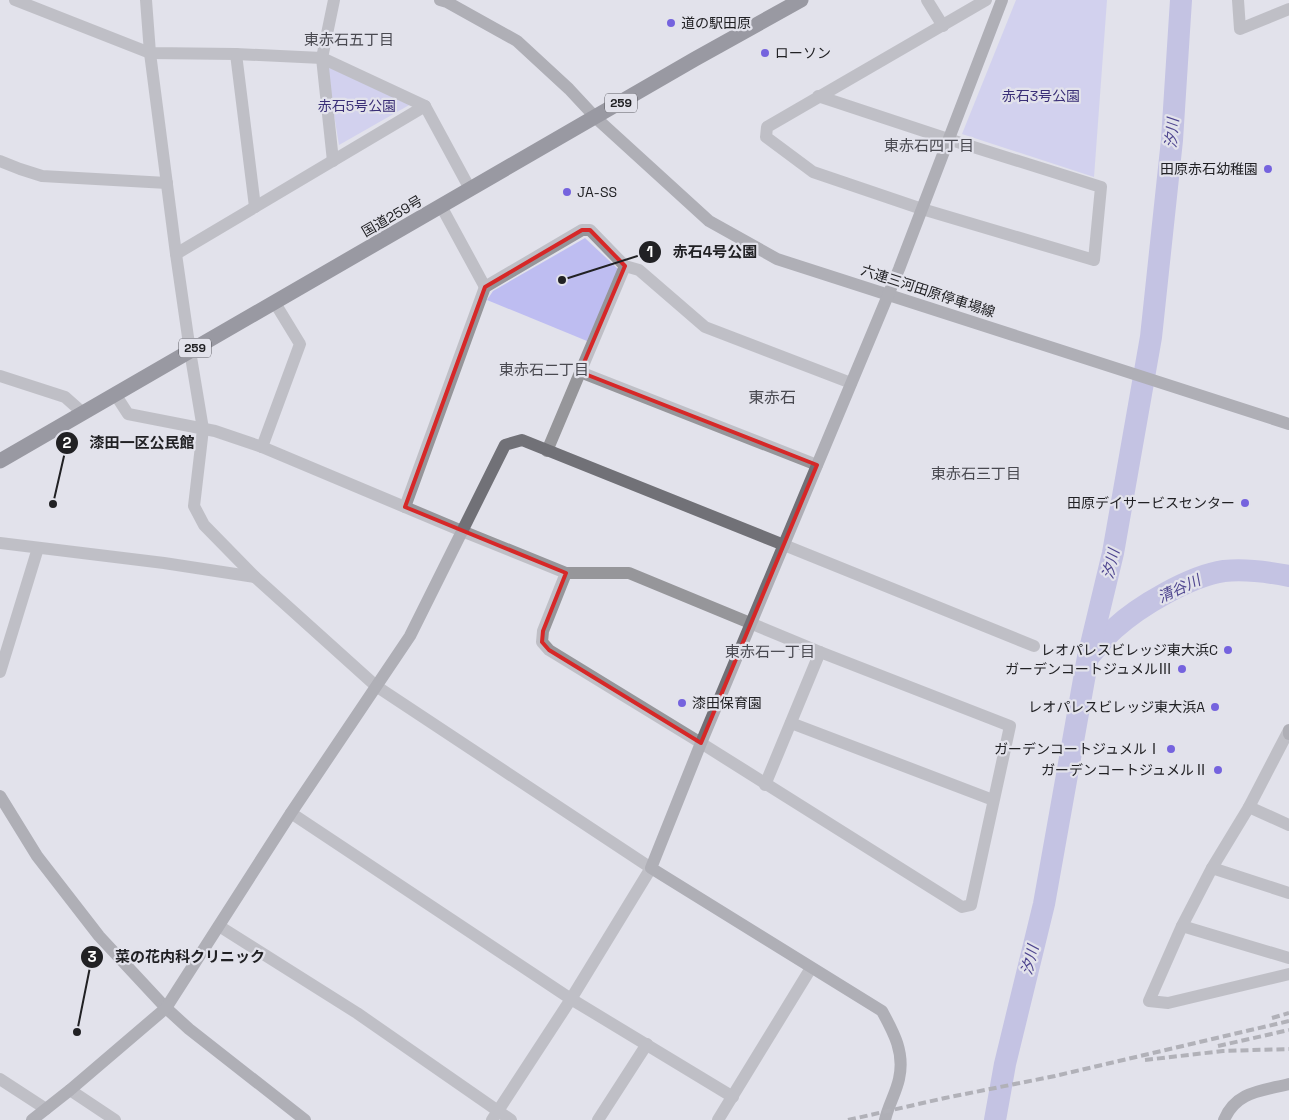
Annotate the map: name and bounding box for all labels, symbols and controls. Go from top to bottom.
place label: 道の駅田原 [681,14,751,32]
marker: 道の駅田原 [665,17,677,29]
district label: 東赤石五丁目 [304,30,394,49]
place label: ローソン [775,44,831,62]
marker: ローソン [759,47,771,59]
park label: 赤石3号公園 [1002,87,1080,105]
road number: 259 [605,94,637,112]
park label: 赤石5号公園 [318,97,396,115]
water label: 汐川 [1161,115,1182,149]
district label: 東赤石四丁目 [884,136,974,155]
place label: 田原赤石幼稚園 [1160,160,1258,178]
marker: 田原赤石幼稚園 [1262,163,1274,175]
place label: JA-SS [577,183,617,201]
marker: JA-SS [561,186,573,198]
street label: 国道259号 [358,191,426,241]
callout: 赤石4号公園 [637,237,767,267]
text: 1 [647,242,653,261]
text: 赤石4号公園 [673,242,757,261]
street label: 六連三河田原停車場線 [859,261,997,321]
road number: 259 [179,338,211,358]
district label: 東赤石二丁目 [499,360,589,379]
district label: 東赤石 [748,387,796,408]
callout: 漆田一区公民館 [54,428,204,458]
text: 2 [63,433,72,452]
text: 漆田一区公民館 [89,433,195,452]
district label: 東赤石三丁目 [931,464,1021,483]
place label: 田原デイサービスセンター [1067,494,1235,512]
marker: 田原デイサービスセンター [1239,497,1251,509]
water label: 汐川 [1098,545,1124,581]
water label: 清谷川 [1154,570,1205,607]
place label: レオパレスビレッジ東大浜C [1041,641,1218,659]
district label: 東赤石一丁目 [725,642,815,661]
marker: レオパレスビレッジ東大浜C [1222,644,1234,656]
place label: ガーデンコートジュメルⅢ [1005,660,1172,678]
marker: ガーデンコートジュメルⅢ [1176,663,1188,675]
place label: 漆田保育園 [692,694,762,712]
marker: 漆田保育園 [676,697,688,709]
place label: レオパレスビレッジ東大浜A [1028,698,1205,716]
marker: レオパレスビレッジ東大浜A [1209,701,1221,713]
place label: ガーデンコートジュメルⅠ [994,740,1161,758]
marker: ガーデンコートジュメルⅠ [1165,743,1177,755]
place label: ガーデンコートジュメルⅡ [1041,761,1208,779]
marker: ガーデンコートジュメルⅡ [1212,764,1224,776]
water label: 汐川 [1017,941,1043,977]
callout: 菜の花内科クリニック [80,942,275,972]
text: 3 [87,947,97,966]
text: 菜の花内科クリニック [115,947,265,966]

